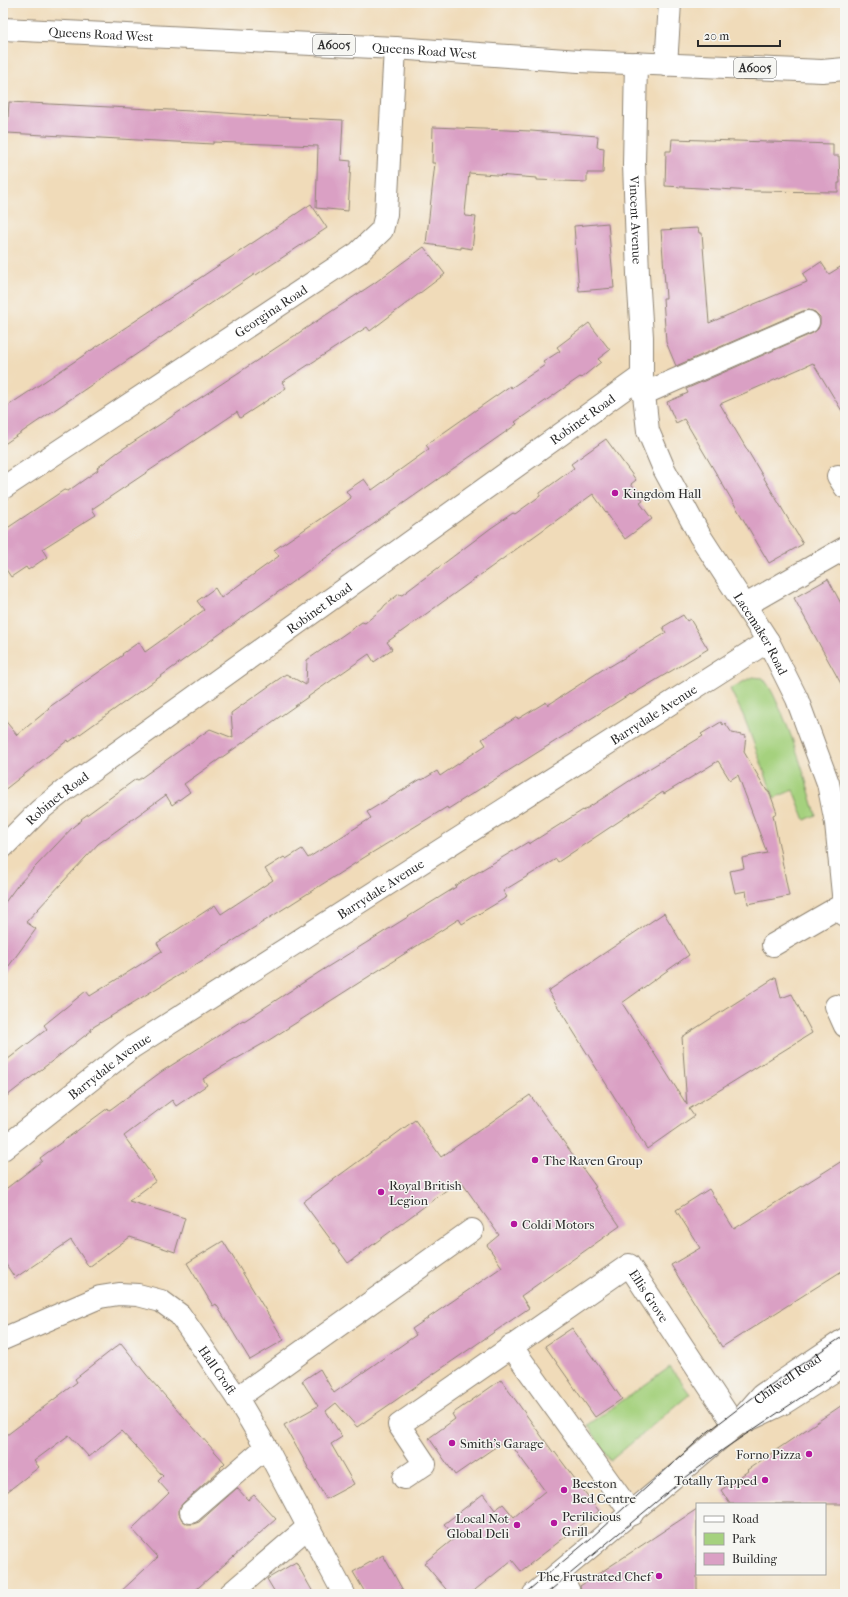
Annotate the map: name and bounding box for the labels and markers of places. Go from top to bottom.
place label: Kingdom Hall [623,486,702,501]
marker: Kingdom Hall [610,488,620,498]
place label: The Raven Group [543,1153,642,1168]
marker: The Raven Group [530,1155,540,1165]
place label: Royal British Legion [389,1178,463,1208]
marker: Royal British Legion [376,1187,386,1197]
place label: Coldi Motors [522,1217,594,1232]
marker: Coldi Motors [509,1219,519,1229]
place label: Smith's Garage [460,1436,544,1451]
marker: Smith's Garage [447,1438,457,1448]
place label: Forno Pizza [736,1447,802,1462]
marker: Forno Pizza [804,1449,814,1459]
place label: Totally Tapped [674,1473,758,1488]
marker: Totally Tapped [760,1475,770,1485]
place label: Beeston Bed Centre [572,1476,636,1506]
marker: Beeston Bed Centre [559,1485,569,1495]
place label: Perilicious Grill [562,1509,621,1539]
place label: Local Not Global Deli [447,1511,509,1541]
marker: Perilicious Grill [549,1518,559,1528]
marker: Local Not Global Deli [512,1520,522,1530]
place label: The Frustrated Chef [537,1569,654,1584]
marker: The Frustrated Chef [654,1571,664,1581]

